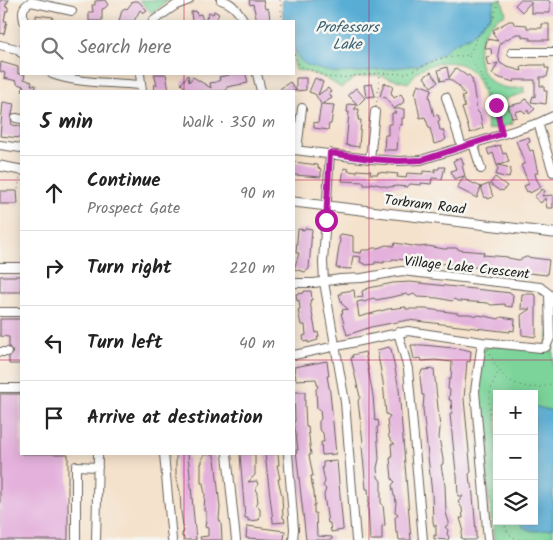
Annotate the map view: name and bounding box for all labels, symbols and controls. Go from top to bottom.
water label: Professors Lake [315,16,380,57]
search box [20,20,295,75]
text: Search here [78,33,172,63]
icon: search [38,34,66,62]
route end [485,94,508,117]
text: 5 min [40,106,93,139]
text: Walk · 350 m [182,110,275,135]
text: Continue [87,166,160,196]
icon: ahead [40,179,68,207]
text: 90 m [240,181,275,206]
street label: Torbram Road [383,189,468,221]
text: Prospect Gate [87,196,180,221]
route start [315,209,338,232]
street label: Village Lake Crescent [403,250,531,286]
text: Turn right [87,253,172,283]
icon: right [40,254,68,282]
text: 220 m [229,256,275,281]
text: Turn left [87,328,162,358]
icon: left [40,329,68,357]
text: 40 m [239,331,275,356]
map controls [493,390,538,525]
button: + [493,390,538,435]
text: Arrive at destination [87,403,263,433]
icon: arrive [40,404,68,432]
button: − [493,435,538,480]
button: layers [493,480,538,525]

